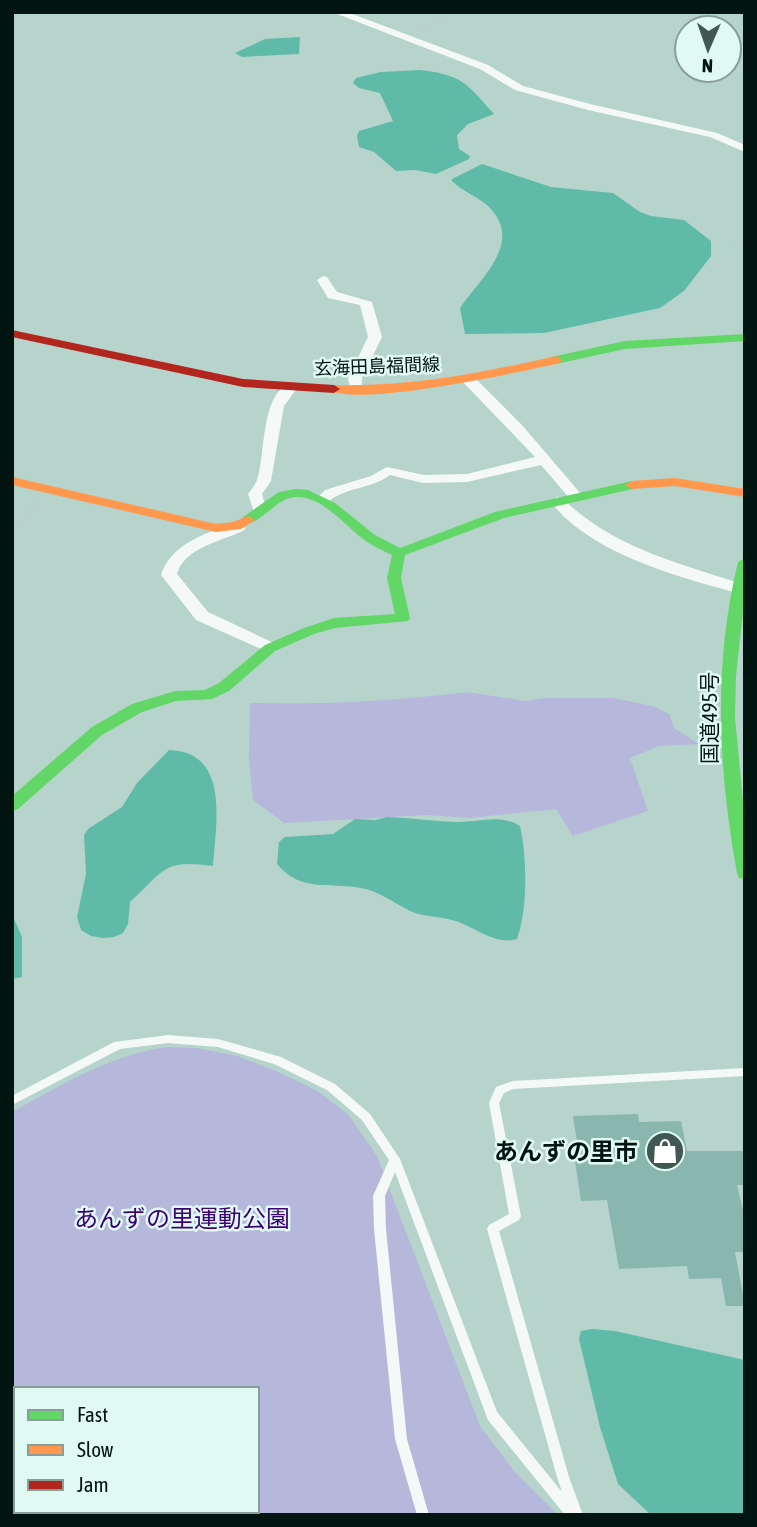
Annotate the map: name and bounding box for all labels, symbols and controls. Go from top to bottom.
north arrow [673,14,743,84]
text: N [701,55,713,77]
street label: 玄海田島福間線 [314,353,440,379]
street label: 国道495号 [697,672,721,764]
shop icon: あんずの里市 [644,1130,686,1172]
place label: あんずの里市 [494,1138,638,1165]
park label: あんずの里運動公園 [74,1205,290,1232]
legend [14,1387,259,1513]
text: Fast [77,1402,108,1426]
text: Slow [77,1437,114,1461]
text: Jam [77,1472,109,1496]

